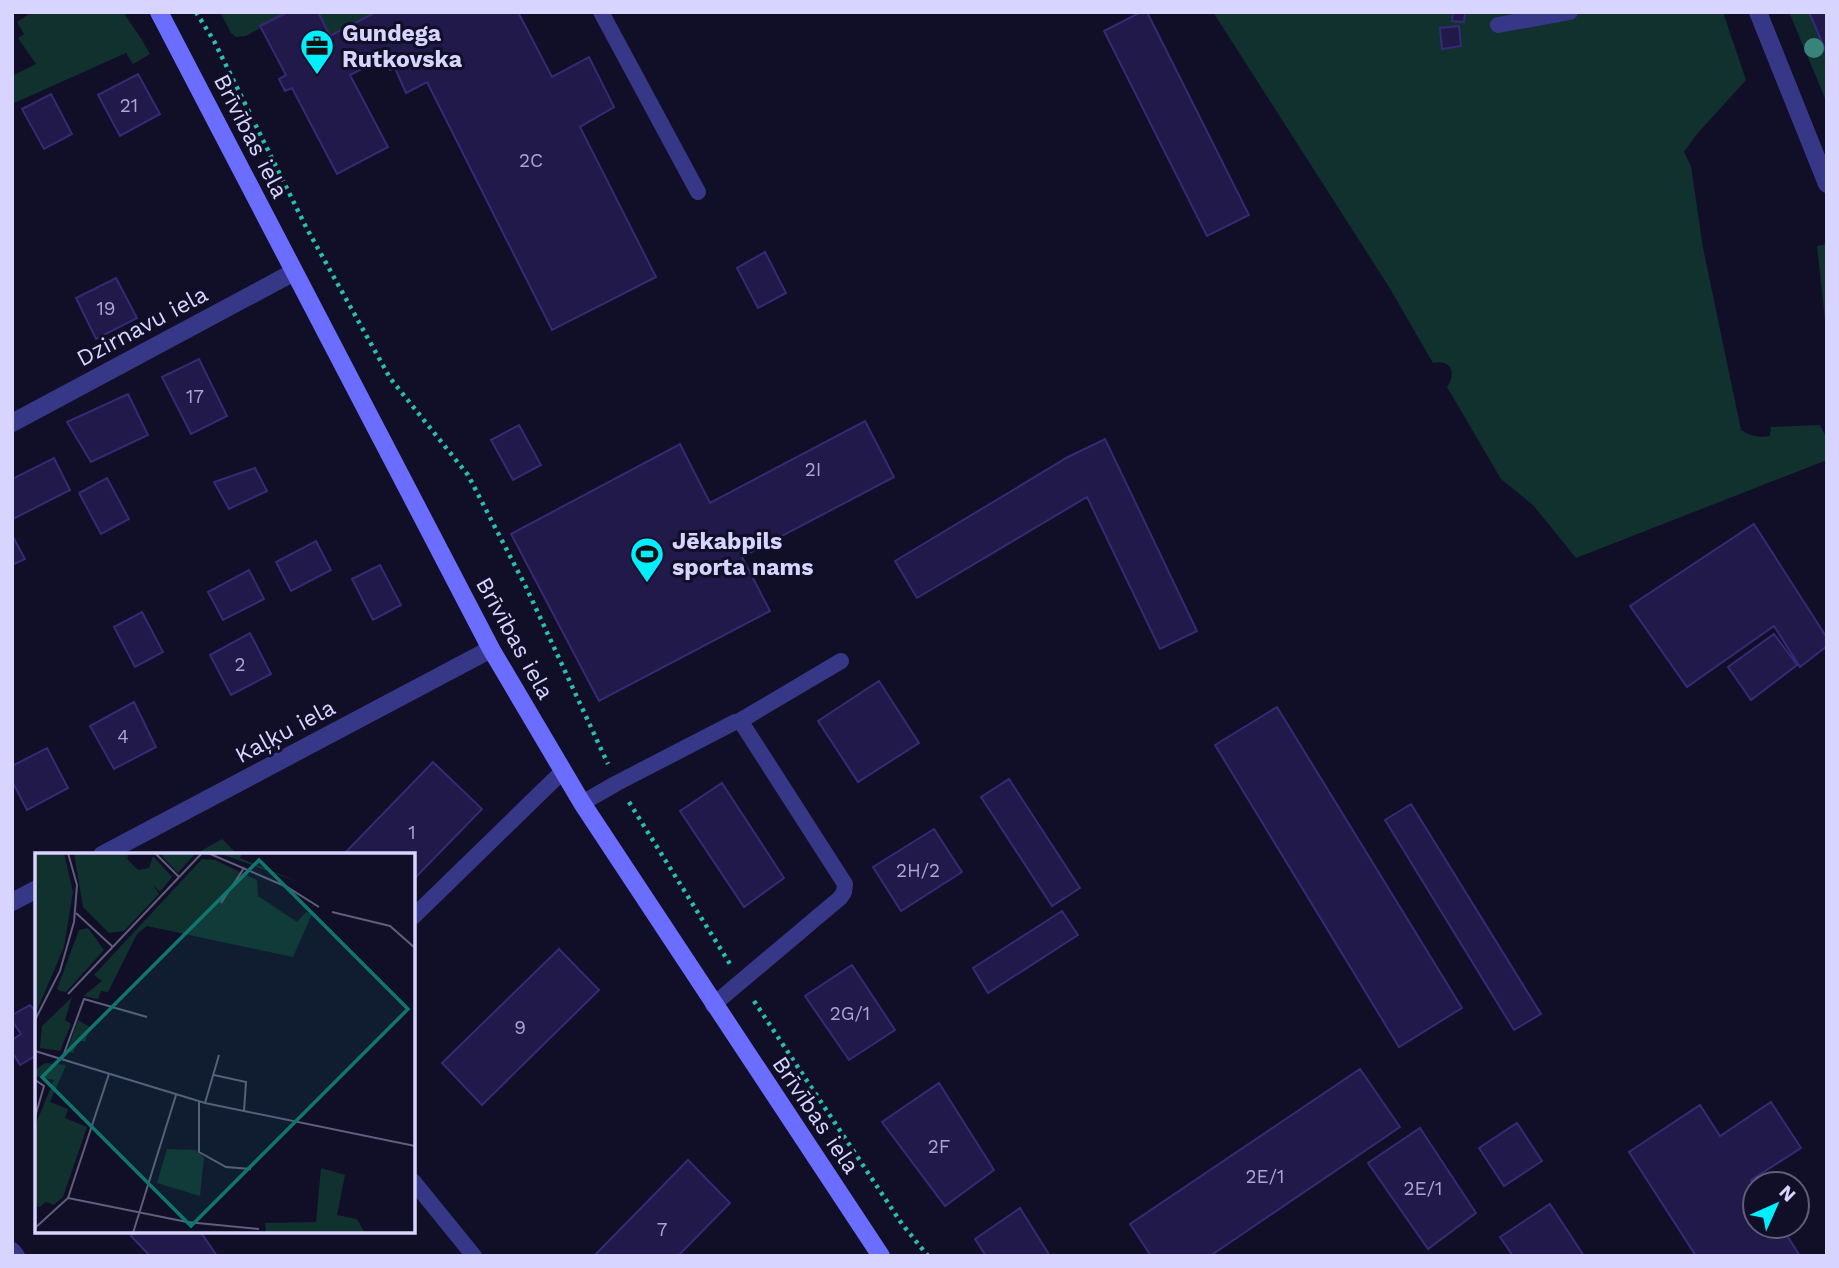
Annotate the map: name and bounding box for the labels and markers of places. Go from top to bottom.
place label: Gundega Rutkovska [342,20,463,73]
office icon: Gundega Rutkovska [298,27,336,76]
place label: Jēkabpils sporta nams [672,528,813,581]
sports icon: Jēkabpils sporta nams [628,535,666,584]

